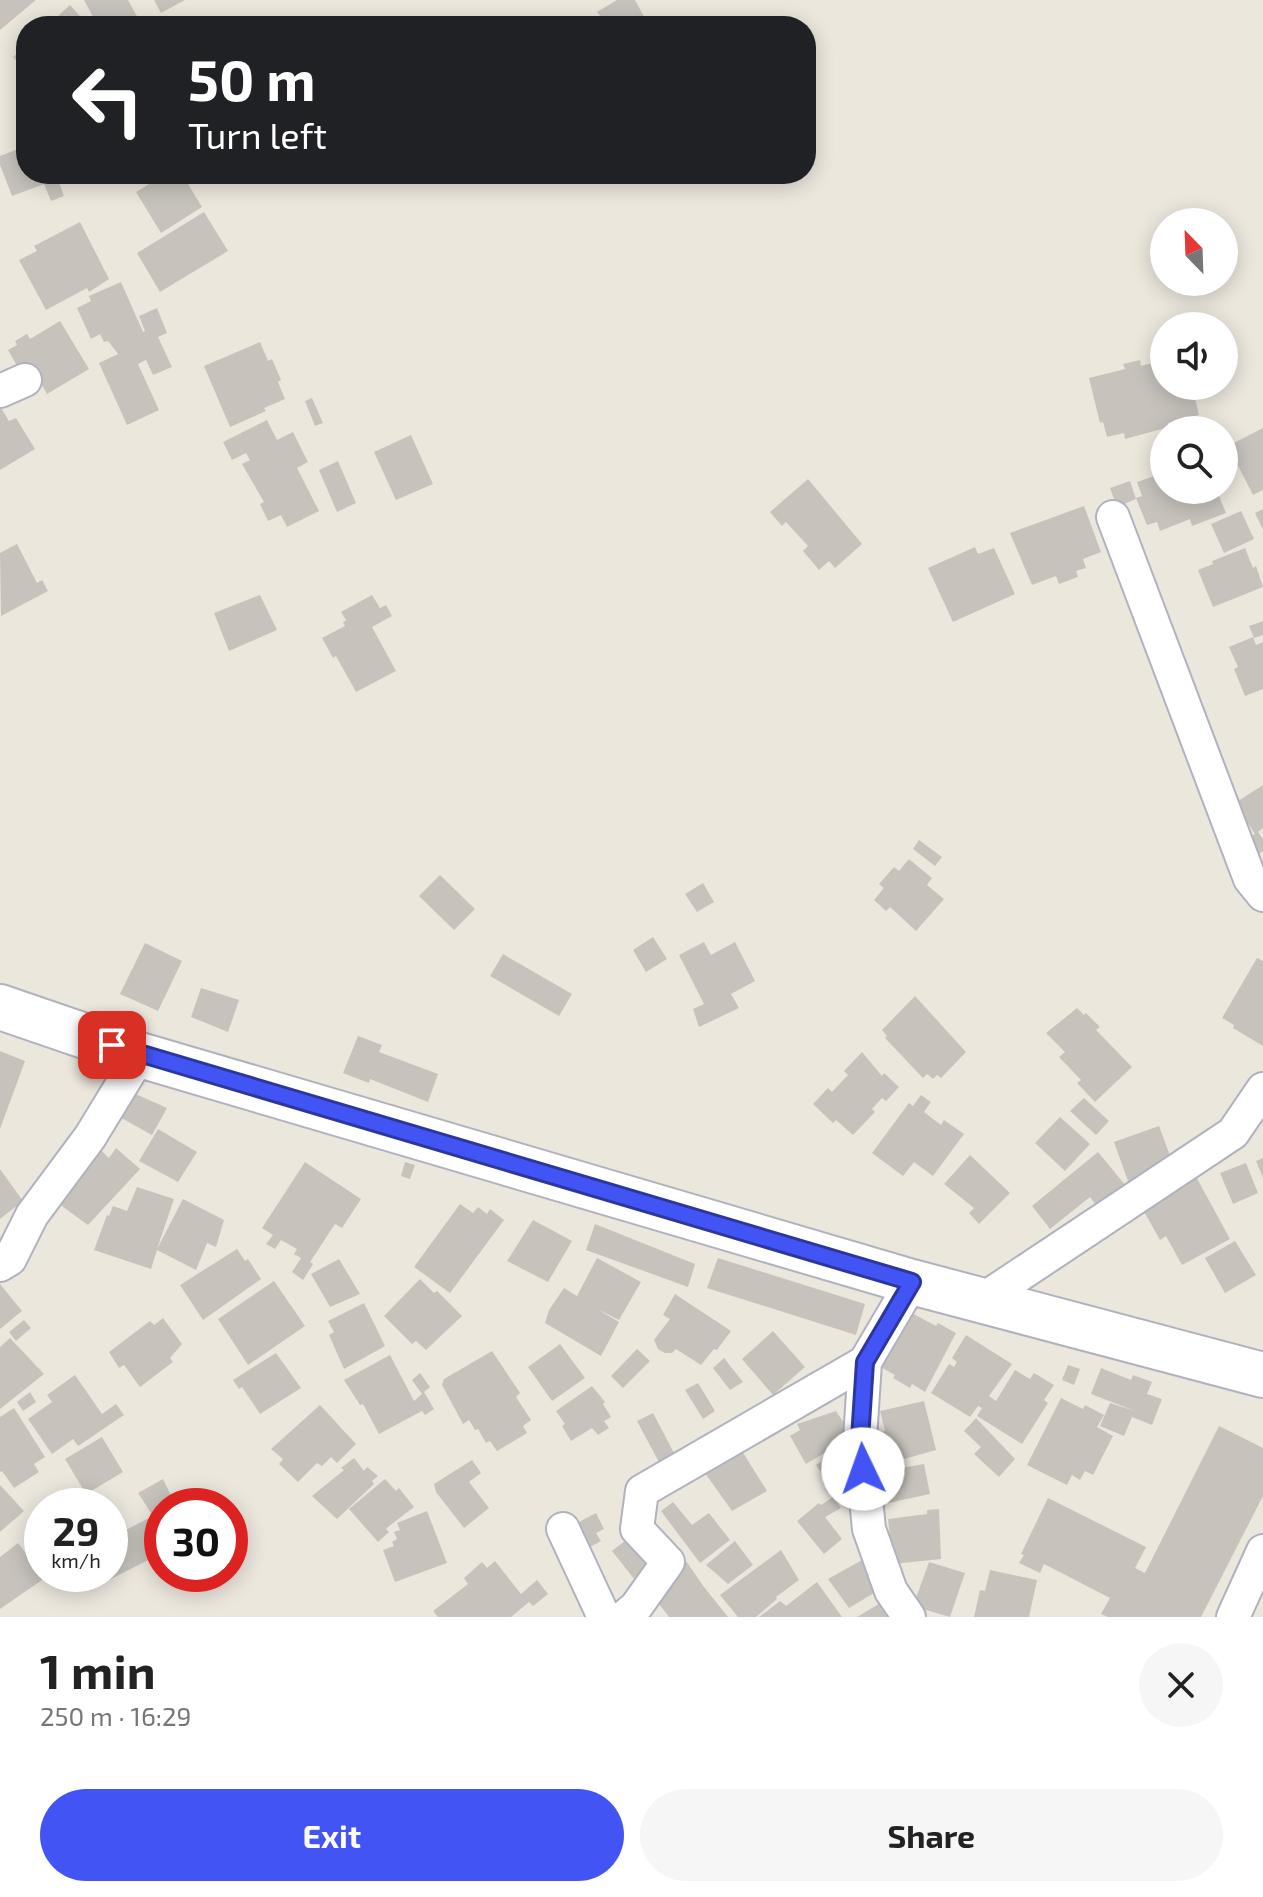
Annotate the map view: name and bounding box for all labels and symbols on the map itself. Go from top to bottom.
north arrow [1150,208,1238,296]
pin [78,1011,146,1079]
position arrow [821,1427,905,1511]
speed limit sign: 30 [144,1488,248,1592]

